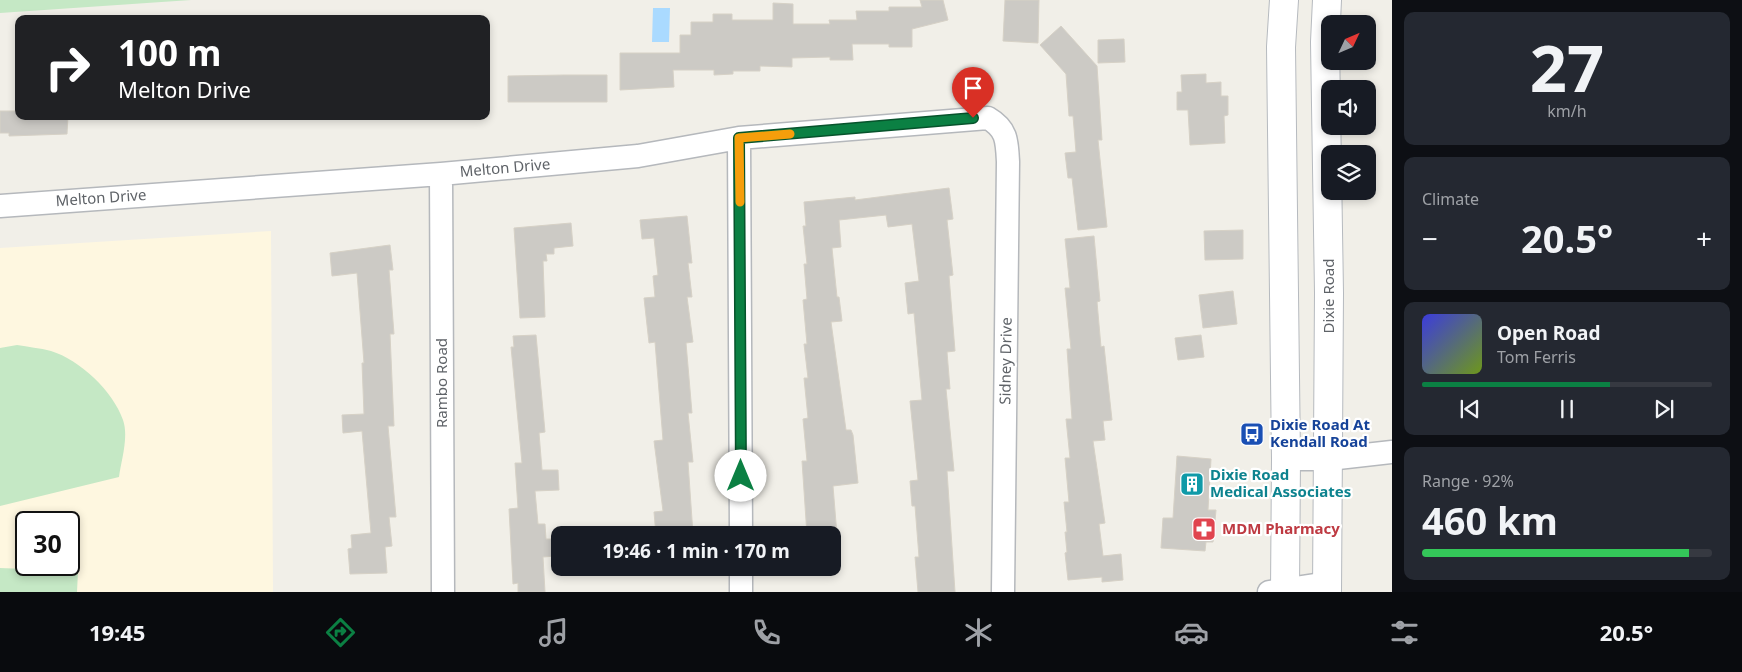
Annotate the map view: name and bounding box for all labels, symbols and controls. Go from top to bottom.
north arrow [1321,15,1376,70]
map controls [1321,15,1376,200]
text: 27 [1530,23,1604,111]
text: 100 m [118,29,221,76]
icon: right [35,35,100,100]
pin [952,67,994,118]
text: Melton Drive [118,74,251,104]
icon: arrive [959,74,987,102]
button: sound [1321,80,1376,135]
text: km/h [1547,100,1587,122]
button: layers [1321,145,1376,200]
street label: Melton Drive [459,153,551,181]
street label: Melton Drive [55,184,147,210]
text: Climate [1422,188,1479,210]
text: 20.5° [1521,212,1613,264]
text: − [1422,219,1438,257]
text: + [1696,219,1712,257]
street label: Dixie Road [1318,258,1338,334]
street label: Sidney Drive [994,317,1016,405]
text: Open Road [1497,320,1600,346]
street label: Rambo Road [431,338,451,428]
text: Tom Ferris [1497,346,1576,368]
icon: previous [1456,395,1484,423]
icon: pause [1553,395,1581,423]
icon: next [1650,395,1678,423]
place label: Dixie Road At Kendall Road [1270,414,1370,451]
bus stop icon: Dixie Road At Kendall Road [1239,421,1265,447]
position arrow [714,449,766,501]
place label: Dixie Road Medical Associates [1210,464,1351,501]
text: Range · 92% [1422,470,1514,492]
building icon: Dixie Road Medical Associates [1179,471,1205,497]
text: 460 km [1422,494,1558,546]
speed limit sign: 30 [15,511,80,576]
pharmacy icon: MDM Pharmacy [1191,516,1217,542]
place label: MDM Pharmacy [1222,518,1340,538]
text: 19:46 · 1 min · 170 m [602,538,790,564]
icon: directions [323,615,358,650]
icon: music [536,615,571,650]
icon: phone [749,615,784,650]
icon: climate [961,615,996,650]
icon: car [1174,615,1209,650]
icon: filters [1387,615,1422,650]
text: 19:45 [89,617,145,647]
text: 20.5° [1600,617,1653,647]

